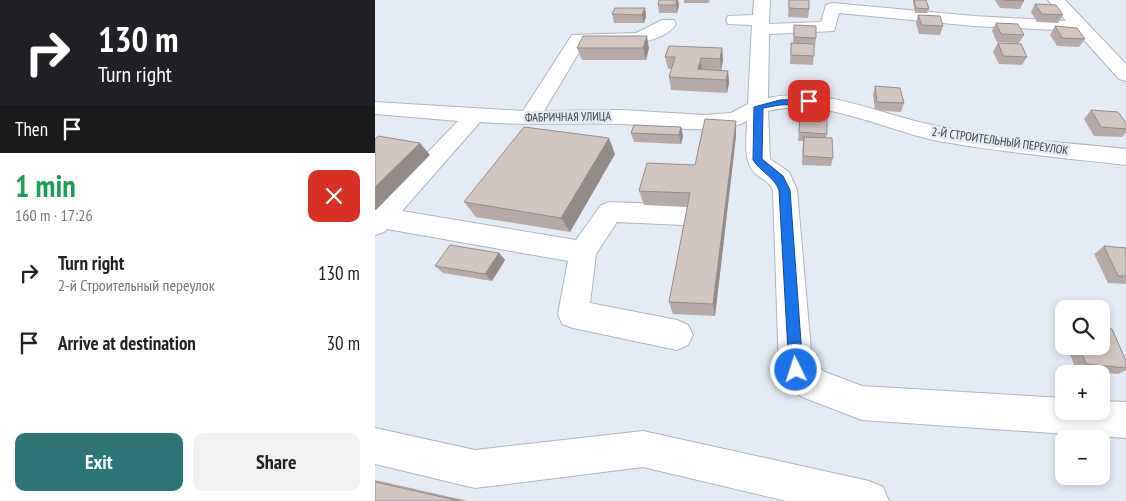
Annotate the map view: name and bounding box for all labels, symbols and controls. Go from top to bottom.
text: 130 m [98,16,179,62]
icon: right [15,20,80,85]
text: Turn right [98,60,172,88]
pin [788,80,830,122]
icon: arrive [795,87,823,115]
street label: ФАБРИЧНАЯ УЛИЦА [525,108,612,125]
icon: arrive [58,115,86,143]
text: Then [15,117,48,141]
street label: 2-Й СТРОИТЕЛЬНЫЙ ПЕРЕУЛОК [931,124,1069,158]
text: 1 min [15,166,76,205]
button: close [308,170,360,222]
text: 160 m · 17:26 [15,205,93,225]
text: Turn right [58,251,124,275]
icon: right [15,259,43,287]
text: 130 m [318,261,360,285]
text: 2-й Строительный переулок [58,275,215,295]
map controls [1055,300,1110,485]
button: search [1055,300,1110,355]
icon: arrive [15,329,43,357]
text: Arrive at destination [58,331,196,355]
text: 30 m [327,331,360,355]
position arrow [769,343,821,395]
button: + [1055,365,1110,420]
button: − [1055,430,1110,485]
button: Exit [15,433,183,491]
button: Share [193,433,360,491]

